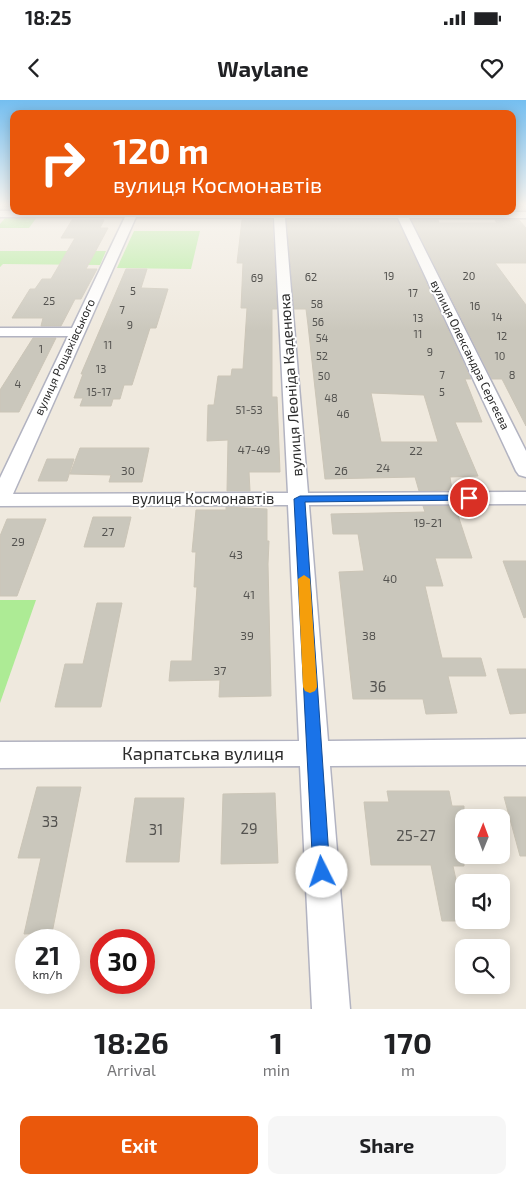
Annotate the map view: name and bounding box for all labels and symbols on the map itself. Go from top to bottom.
house number: 19 [384,269,394,282]
house number: 20 [463,269,475,282]
house number: 62 [305,270,317,283]
house number: 69 [251,271,263,284]
street label: вулиця Олександра Сергеєва [428,278,513,432]
house number: 5 [130,284,136,297]
house number: 17 [408,286,418,299]
street label: вулиця Леоніда Каденюка [275,293,306,477]
house number: 25 [43,294,55,307]
street label: вулиця Рощахівського [31,296,98,417]
house number: 58 [311,297,323,310]
house number: 16 [470,299,480,312]
house number: 7 [119,303,125,316]
house number: 14 [491,310,503,323]
house number: 13 [413,311,423,324]
house number: 56 [312,315,324,328]
house number: 9 [127,318,133,331]
house number: 11 [414,327,422,340]
house number: 12 [497,329,507,342]
house number: 54 [316,331,329,344]
house number: 11 [104,338,112,351]
house number: 1 [39,342,43,355]
house number: 9 [427,345,433,358]
house number: 52 [316,349,328,362]
house number: 10 [494,349,506,362]
house number: 13 [96,362,106,375]
house number: 7 [439,368,445,381]
house number: 8 [509,368,515,381]
house number: 50 [318,369,330,382]
house number: 4 [15,377,22,390]
house number: 15-17 [87,385,112,398]
house number: 5 [439,385,445,398]
house number: 48 [324,391,338,404]
house number: 51-53 [235,403,263,416]
house number: 46 [336,407,350,420]
house number: 47-49 [238,442,271,456]
house number: 22 [409,443,423,457]
house number: 24 [376,460,390,474]
house number: 30 [121,463,135,477]
house number: 26 [334,463,348,477]
pin [448,477,490,519]
street label: вулиця Космонавтів [132,489,274,508]
house number: 19-21 [414,515,442,529]
house number: 27 [102,524,114,538]
house number: 29 [11,534,25,548]
house number: 43 [229,547,243,561]
house number: 40 [383,571,397,585]
house number: 41 [243,587,255,601]
house number: 39 [240,628,254,642]
house number: 38 [362,628,376,642]
house number: 37 [214,663,226,677]
house number: 36 [370,677,386,695]
street label: Карпатська вулиця [122,742,284,764]
north arrow [455,809,510,864]
house number: 33 [42,812,58,830]
house number: 29 [240,819,258,837]
house number: 31 [149,820,163,838]
house number: 25-27 [396,826,436,844]
position arrow [295,845,347,897]
speed limit sign: 30 [90,929,155,994]

